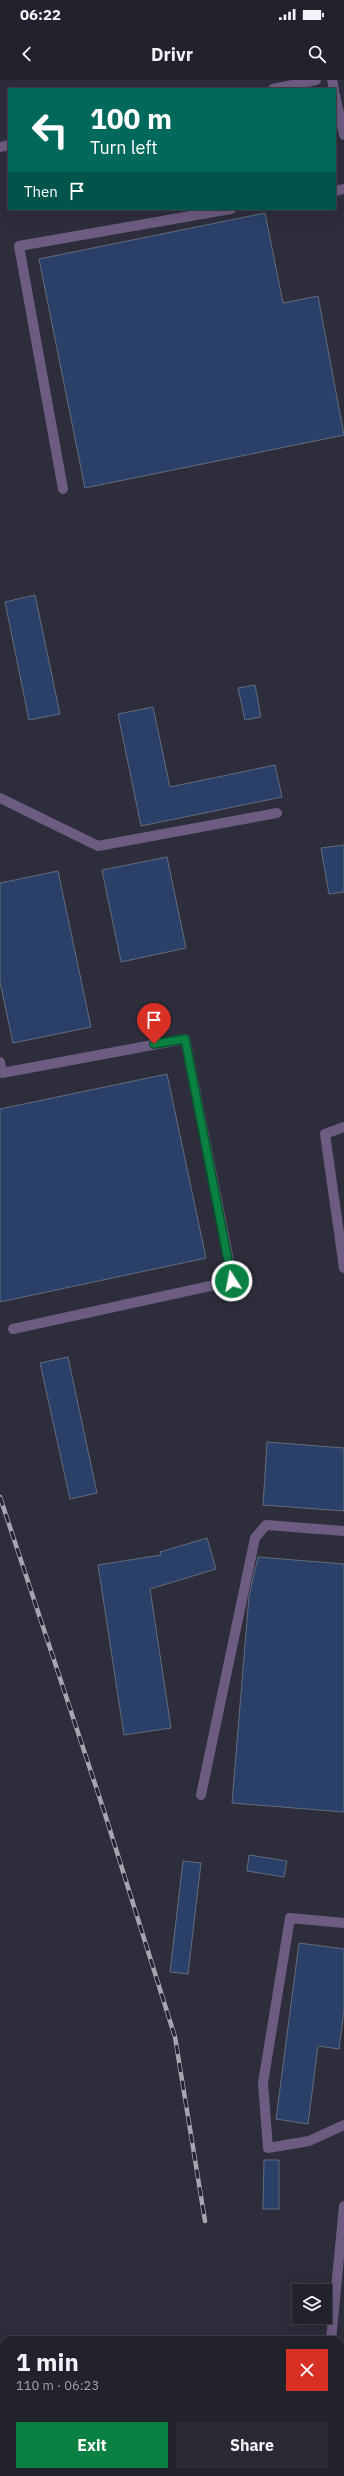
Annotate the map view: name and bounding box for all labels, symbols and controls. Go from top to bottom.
text: 06:22 [20,5,61,24]
icon: back [16,43,38,65]
text: Drivr [151,43,193,66]
icon: search [306,43,328,65]
text: 100 m [90,100,172,137]
icon: left [24,104,76,156]
text: Turn left [90,136,158,159]
icon: arrive [66,180,88,202]
text: Then [24,182,58,201]
pin [137,1003,171,1044]
icon: arrive [143,1009,165,1031]
position arrow [211,1260,253,1302]
map controls [292,2284,332,2324]
button: layers [292,2284,332,2324]
text: 1 min [16,2346,79,2378]
button: close [286,2349,328,2391]
text: 110 m · 06:23 [16,2377,99,2394]
button: Exit [16,2422,168,2468]
button: Share [176,2422,328,2468]

